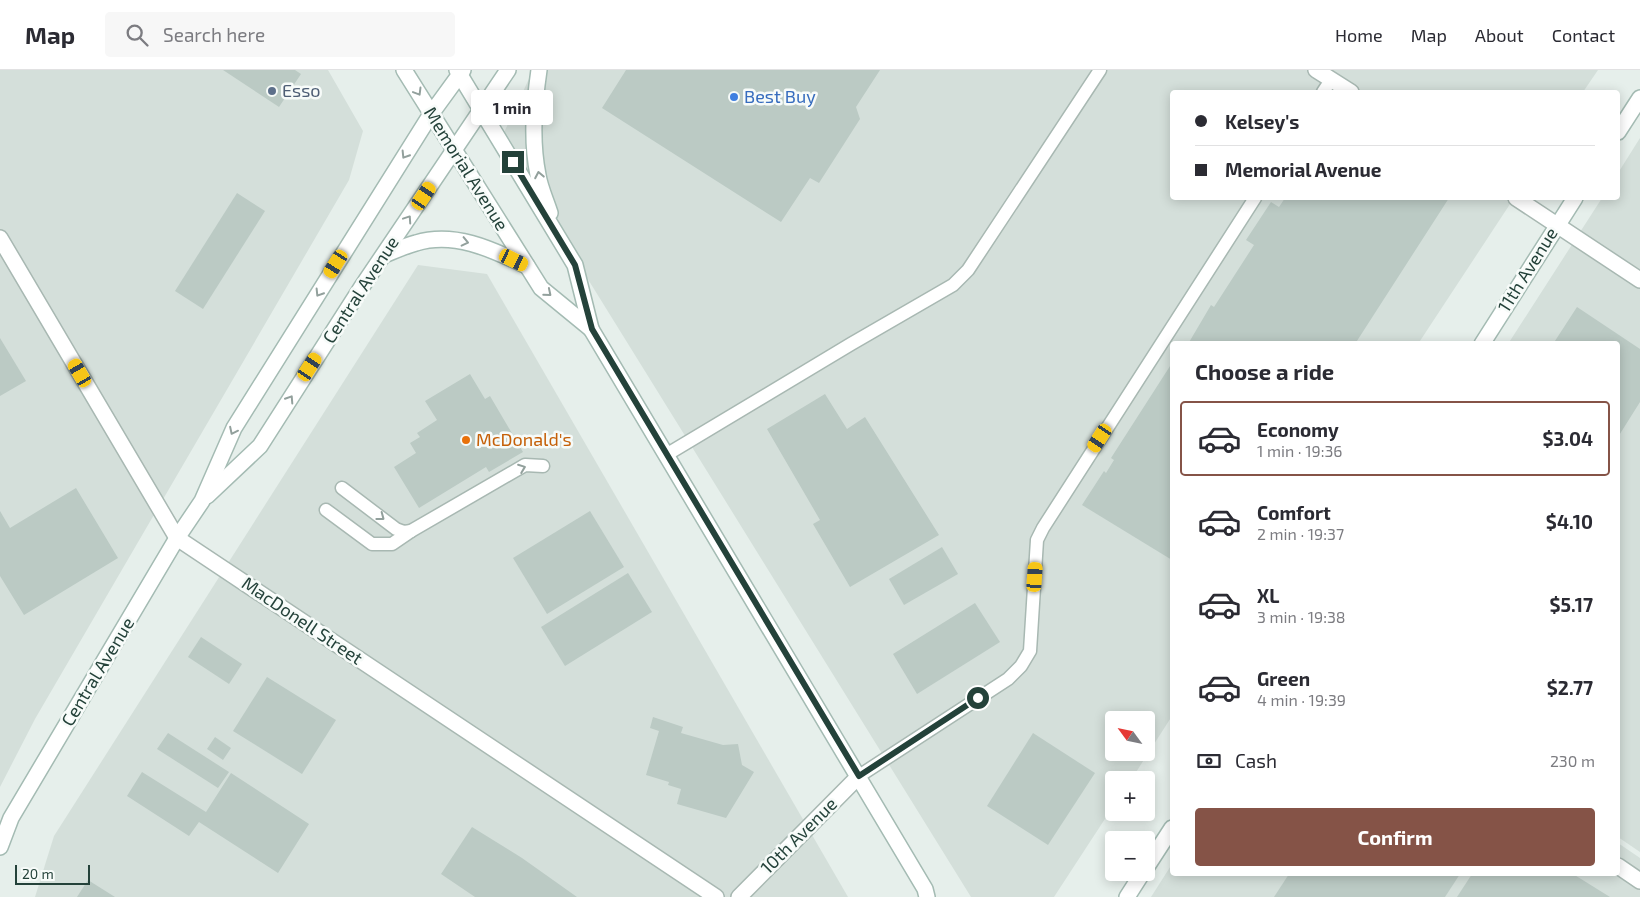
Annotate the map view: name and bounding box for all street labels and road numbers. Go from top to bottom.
street label: Memorial Avenue [420,103,514,234]
street label: 11th Avenue [1493,223,1562,316]
street label: Central Avenue [317,232,403,347]
street label: MacDonell Street [238,572,367,669]
street label: Central Avenue [56,613,138,730]
street label: 10th Avenue [755,792,841,878]

